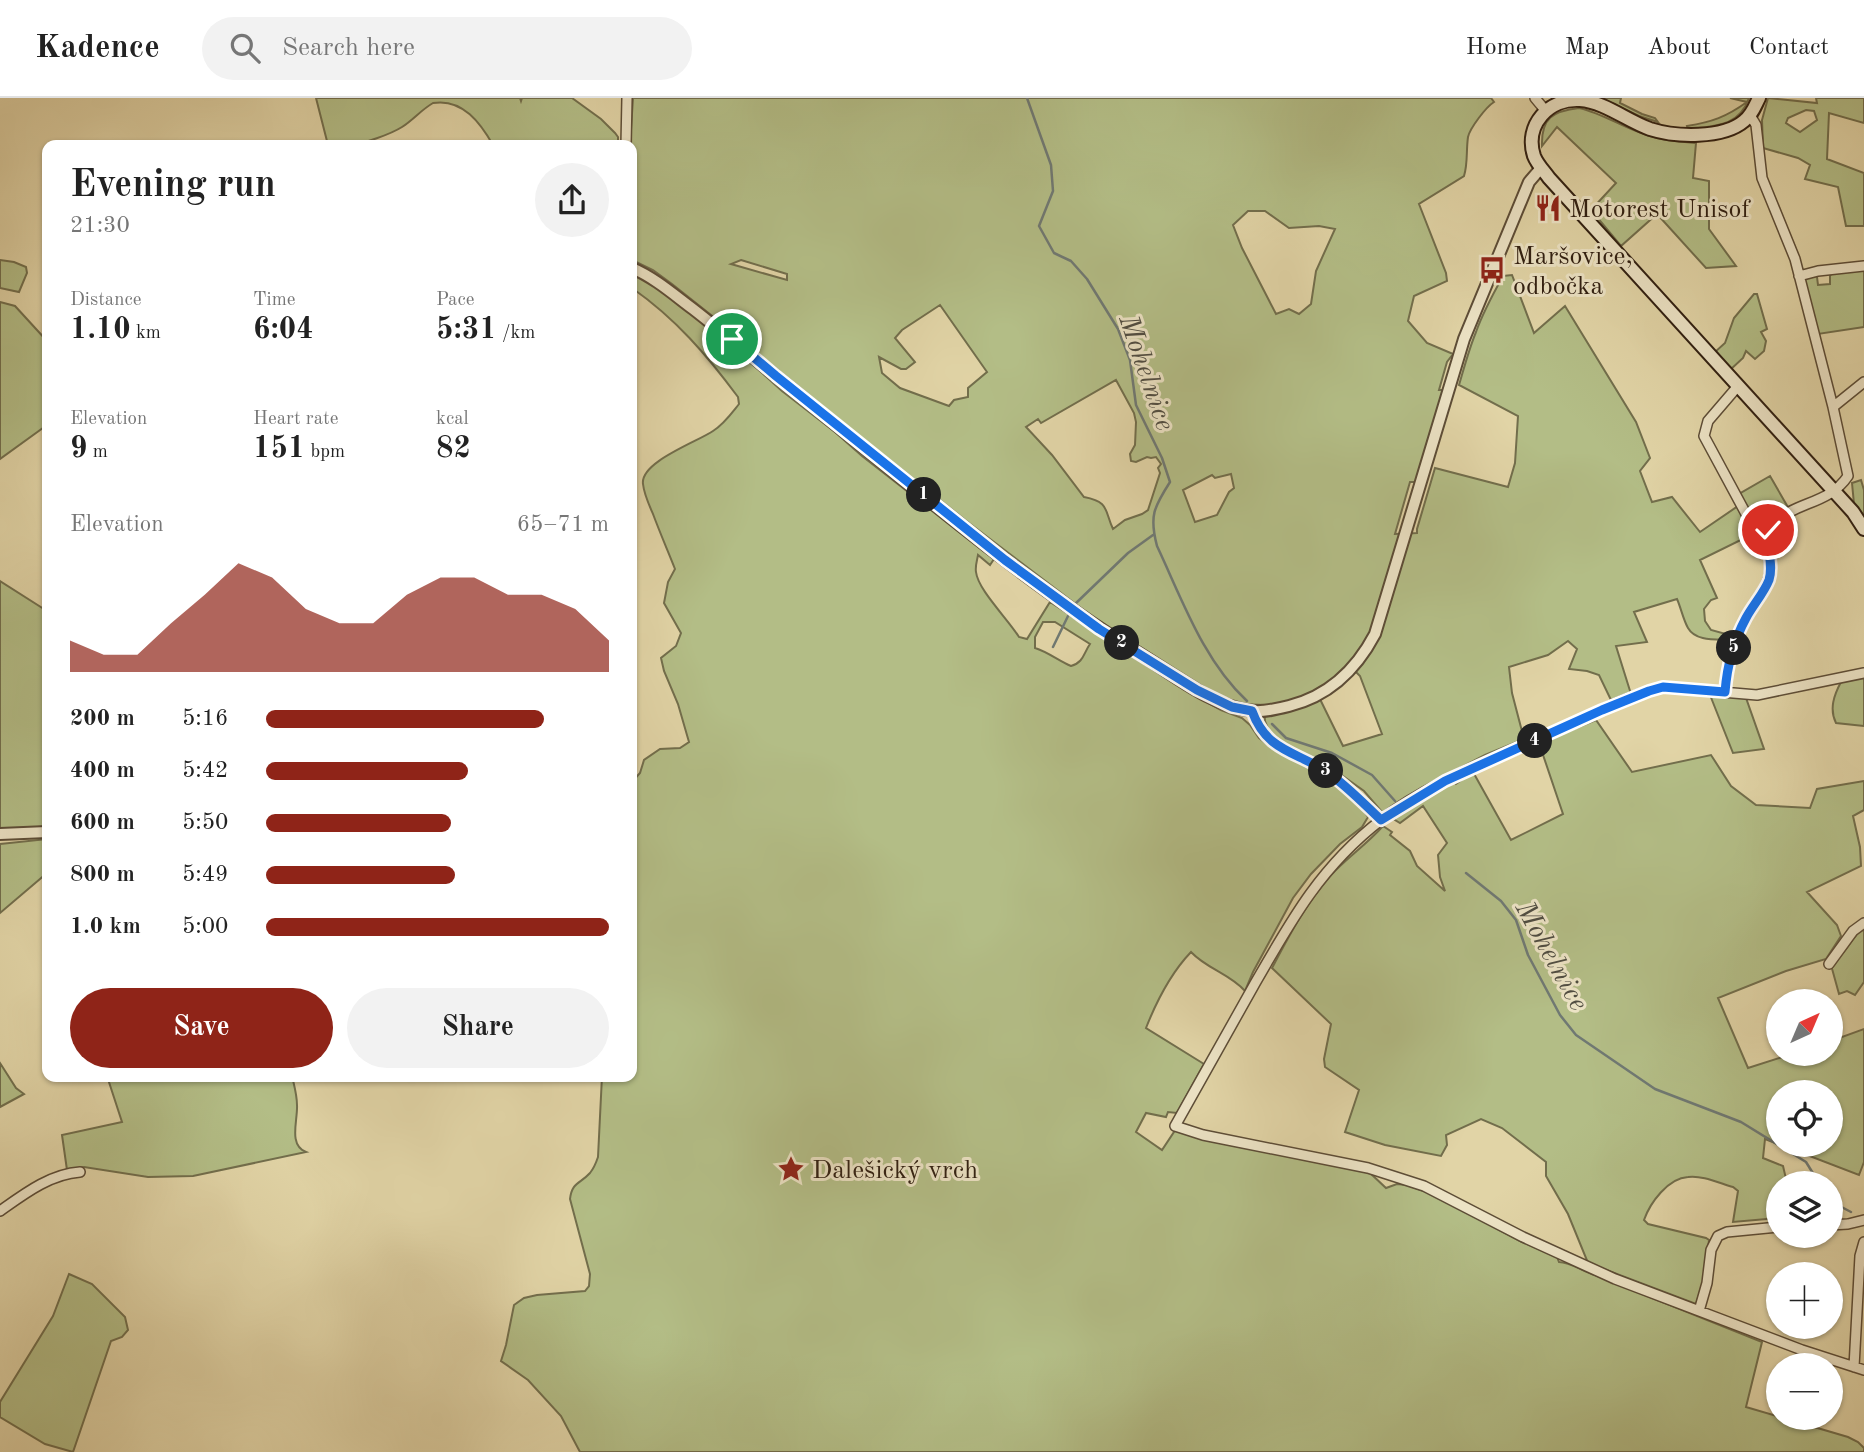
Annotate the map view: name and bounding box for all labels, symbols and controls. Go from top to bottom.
search box [202,17,692,80]
icon: search [226,29,264,67]
text: Kadence [35,32,160,65]
text: Search here [282,35,415,61]
text: Home [1466,36,1527,60]
text: Map [1565,36,1609,60]
text: About [1647,36,1711,60]
text: Contact [1749,36,1829,60]
button: share [535,163,609,237]
text: Evening run [70,167,276,205]
restaurant icon: Motorest Unisof [1533,193,1563,223]
place label: Motorest Unisof [1569,197,1751,223]
text: 21:30 [70,214,130,237]
place label: Maršovice, odbočka [1513,244,1633,300]
bus stop icon: Maršovice, odbočka [1477,255,1507,285]
text: Distance [70,291,142,310]
text: Time [253,291,296,310]
text: Pace [436,291,475,310]
pin [702,309,762,369]
water label: Mohelnice [1112,310,1178,435]
text: 1.10 [70,315,131,345]
text: 6:04 [253,315,314,345]
text: 5:31 [436,315,497,345]
icon: arrive [713,320,751,358]
text: km [131,324,161,343]
text: /km [497,324,535,343]
text: Elevation [70,410,147,429]
text: Heart rate [253,410,338,429]
text: kcal [436,410,469,429]
text: 9 [70,434,87,464]
text: 151 [253,434,305,464]
text: 82 [436,434,471,464]
text: m [87,443,108,462]
text: bpm [305,443,345,462]
pin: 1 [906,478,942,512]
text: 1 [918,485,929,504]
pin [1738,500,1798,560]
icon: check [1749,511,1787,549]
text: Elevation [70,513,164,536]
text: 65–71 m [517,513,609,536]
pin: 2 [1104,626,1140,660]
pin: 5 [1716,630,1752,666]
text: 2 [1116,633,1127,652]
text: 5 [1728,638,1739,657]
text: 200 m [70,707,135,730]
text: 5:16 [182,707,228,730]
pin: 4 [1518,724,1552,758]
text: 4 [1529,731,1540,750]
pin: 3 [1308,754,1344,788]
text: 400 m [70,759,135,782]
text: 5:42 [182,759,228,782]
text: 3 [1320,761,1331,780]
text: 600 m [70,811,135,834]
text: 5:50 [182,811,228,834]
text: 800 m [70,863,135,886]
text: 5:49 [182,863,228,886]
water label: Mohelnice [1508,896,1592,1016]
text: 1.0 km [70,915,141,938]
text: 5:00 [182,915,228,938]
button: Save [70,988,333,1068]
button: Share [347,988,609,1068]
north arrow [1766,989,1843,1066]
map controls [1766,989,1843,1430]
button: locate [1766,1080,1843,1157]
place icon: Dalešický vrch [776,1154,806,1184]
place label: Dalešický vrch [812,1158,978,1184]
button: layers [1766,1171,1843,1248]
button: + [1766,1262,1843,1339]
button: − [1766,1353,1843,1430]

